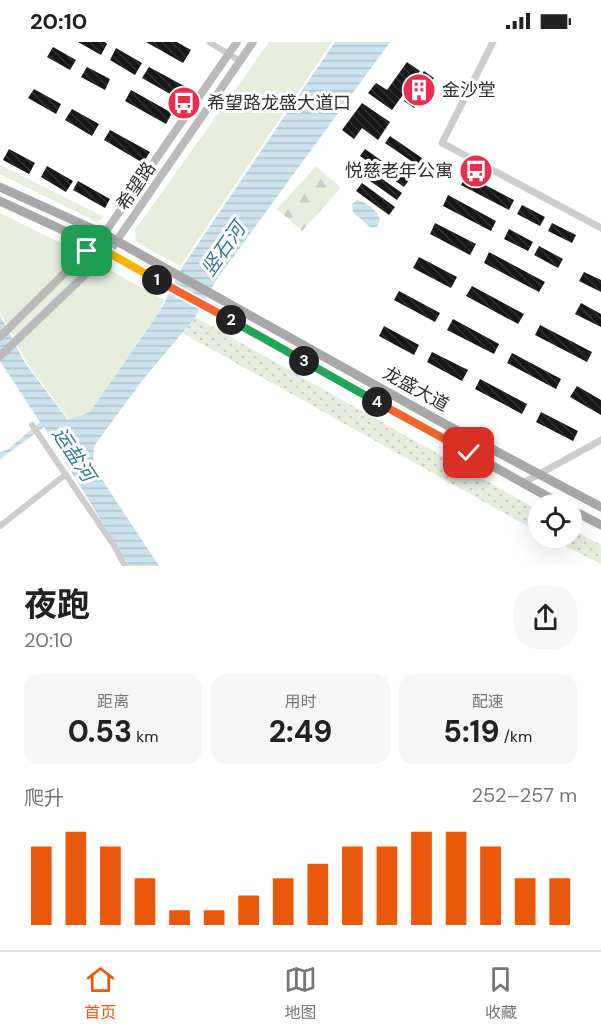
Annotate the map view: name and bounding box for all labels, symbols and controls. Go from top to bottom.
text: 20:10 [30,7,87,36]
building icon: 金沙堂 [401,72,437,108]
place label: 金沙堂 [442,78,496,102]
bus stop icon: 希望路龙盛大道口 [166,85,202,121]
place label: 希望路龙盛大道口 [207,91,351,115]
bus stop icon: 悦慈老年公寓 [458,153,494,189]
street label: 希望路 [111,157,161,215]
place label: 悦慈老年公寓 [345,159,453,183]
water label: 竖石河 [195,214,253,281]
pin [61,225,112,276]
icon: arrive [70,234,103,267]
pin: 1 [142,265,172,295]
text: 1 [154,269,160,290]
pin: 2 [216,305,246,335]
text: 2 [226,309,236,330]
pin: 3 [289,346,319,376]
text: 3 [299,350,309,371]
street label: 龙盛大道 [379,361,453,417]
pin: 4 [362,387,392,417]
text: 4 [372,391,382,412]
water label: 运盐河 [47,422,103,490]
pin [443,427,494,478]
icon: check [452,436,485,469]
map controls [528,494,582,548]
button: locate [528,494,582,548]
text: 夜跑 [24,583,90,626]
button: share [514,586,577,649]
text: 20:10 [24,627,73,653]
text: 距离 [97,691,129,712]
text: 用时 [284,691,317,712]
text: 配速 [472,691,504,712]
text: 0.53 [68,712,132,751]
text: 2:49 [269,712,332,751]
text: 5:19 [443,712,500,751]
text: km [132,726,159,747]
text: /km [500,726,532,747]
text: 252–257 m [472,782,577,808]
text: 爬升 [24,785,64,811]
tab: 首页 [84,963,117,1023]
tab: 地图 [284,963,317,1023]
tab: 收藏 [484,963,517,1023]

